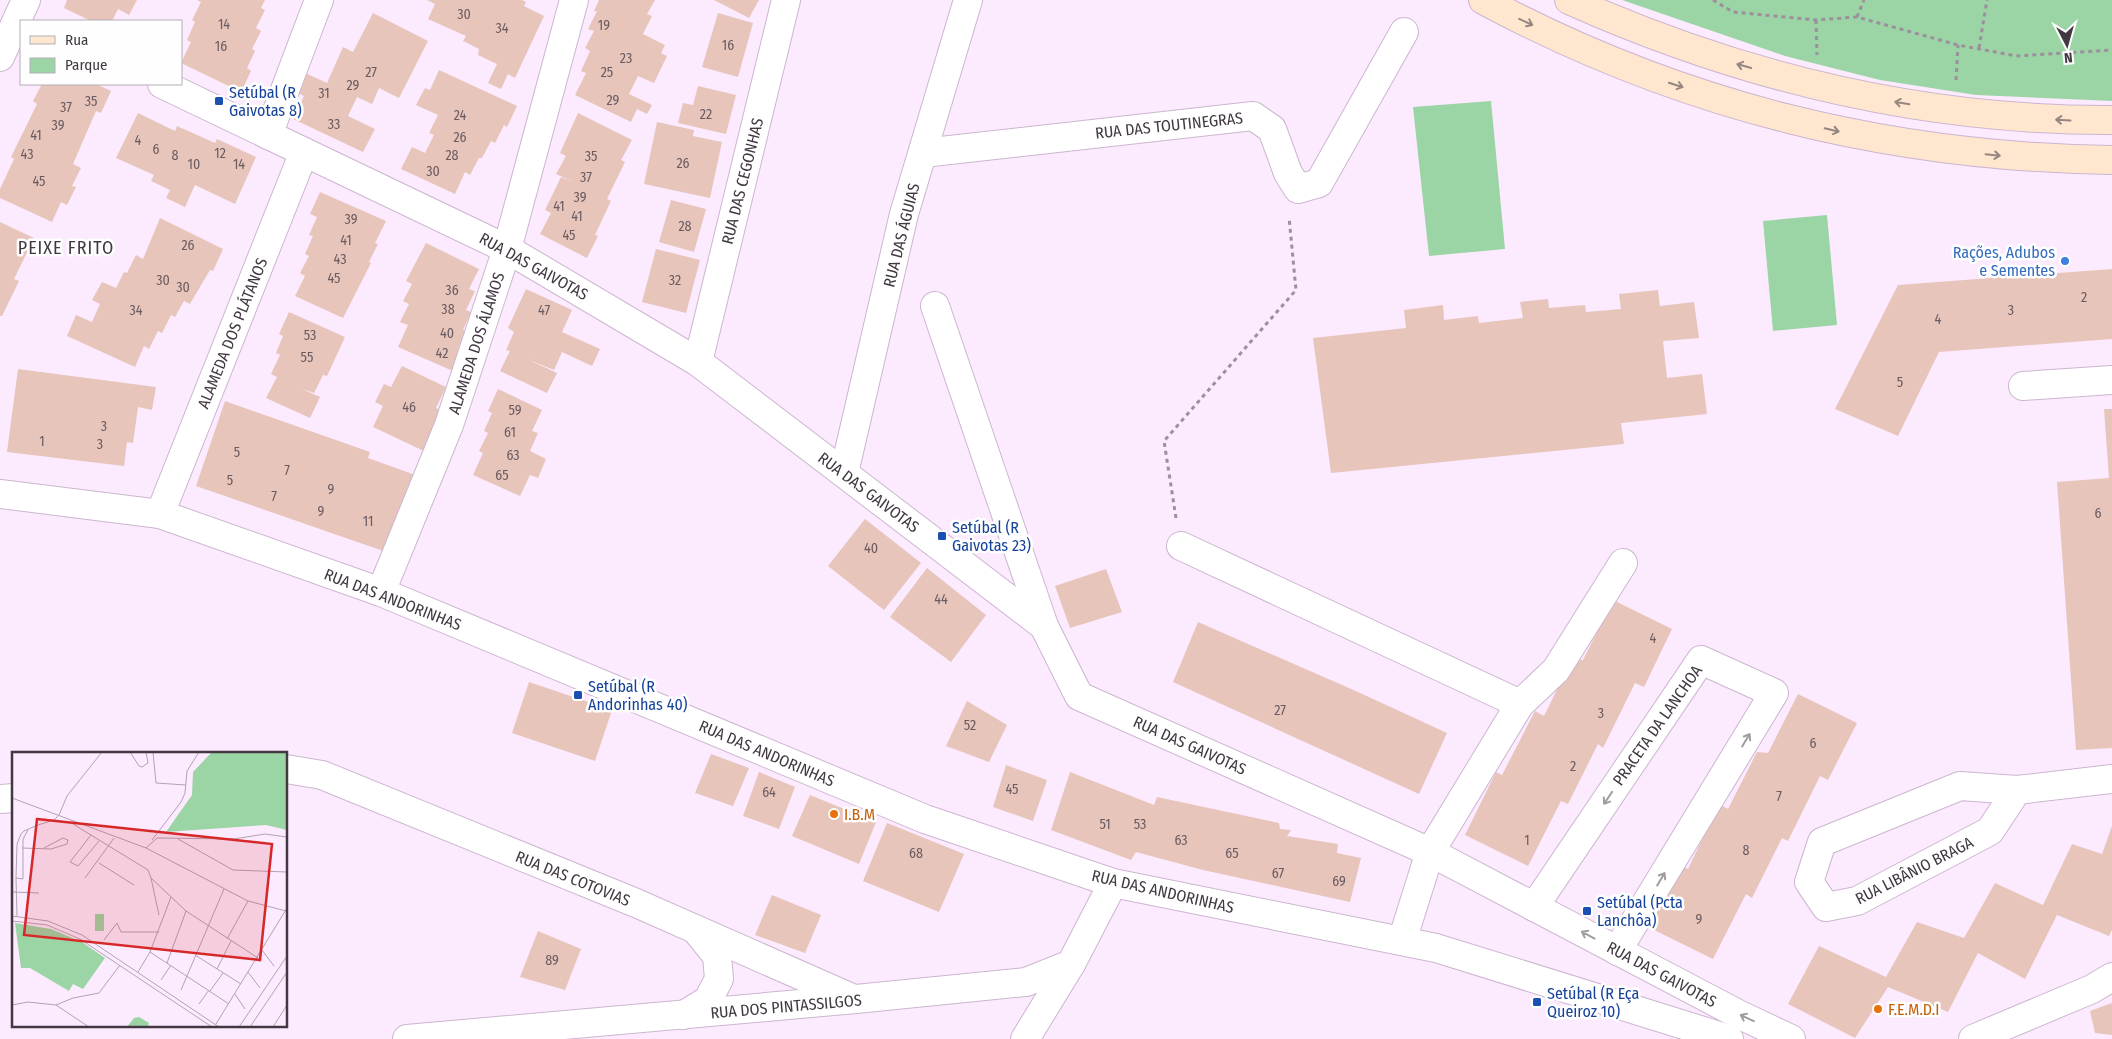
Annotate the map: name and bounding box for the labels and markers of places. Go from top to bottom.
place label: Setúbal (R Gaivotas 8) [229,83,302,120]
marker: Setúbal (R Gaivotas 8) [213,95,225,107]
place label: Rações, Adubos e Sementes [1953,243,2055,280]
marker: Rações, Adubos e Sementes [2059,255,2071,267]
place label: Setúbal (R Gaivotas 23) [952,518,1031,555]
marker: Setúbal (R Gaivotas 23) [936,530,948,542]
place label: Setúbal (R Andorinhas 40) [588,677,688,714]
marker: Setúbal (R Andorinhas 40) [572,689,584,701]
place label: I.B.M [844,805,875,824]
marker: I.B.M [828,808,840,820]
place label: Setúbal (Pcta Lanchôa) [1597,893,1683,930]
marker: Setúbal (Pcta Lanchôa) [1581,905,1593,917]
place label: Setúbal (R Eça Queiroz 10) [1547,984,1640,1021]
marker: Setúbal (R Eça Queiroz 10) [1531,996,1543,1008]
place label: F.E.M.D.I [1888,1000,1939,1019]
marker: F.E.M.D.I [1872,1003,1884,1015]

